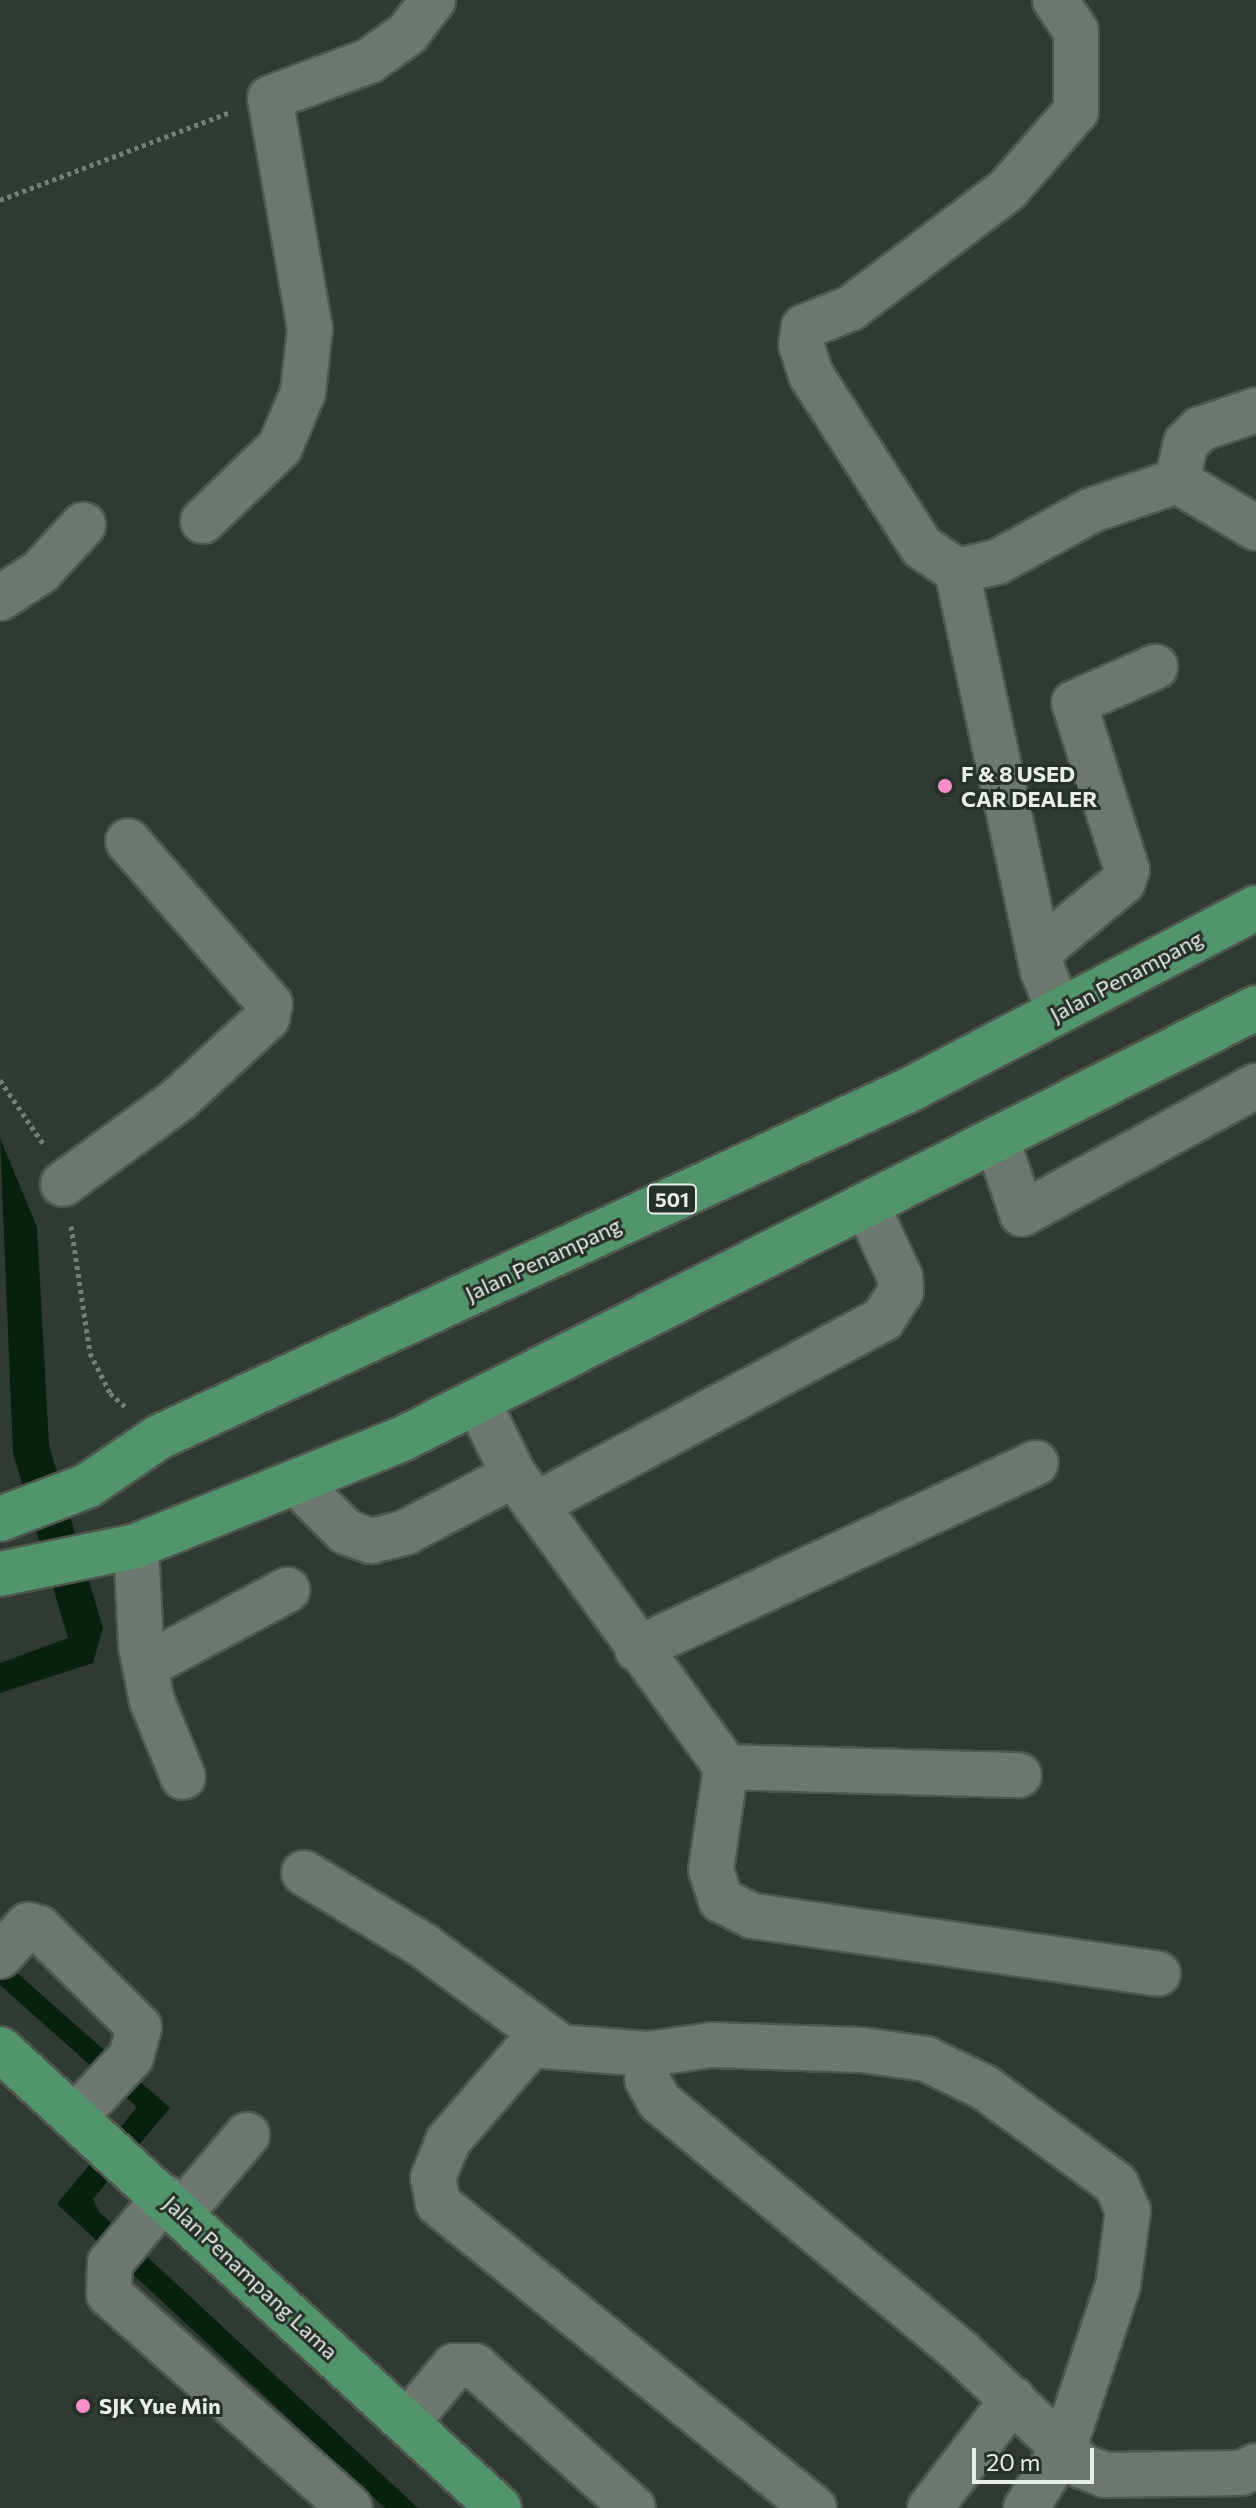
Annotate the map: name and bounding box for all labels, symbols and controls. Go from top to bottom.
place label: F & 8 USED CAR DEALER [961,760,1097,812]
marker: F & 8 USED CAR DEALER [936,777,954,795]
street label: Jalan Penampang [1045,925,1207,1027]
road number: 501 [646,1183,698,1215]
street label: Jalan Penampang [461,1211,625,1307]
street label: Jalan Penampang Lama [159,2190,343,2364]
place label: SJK Yue Min [99,2393,221,2419]
marker: SJK Yue Min [74,2397,92,2415]
scale bar [976,2432,1098,2482]
text: 20 m [986,2447,1040,2476]

